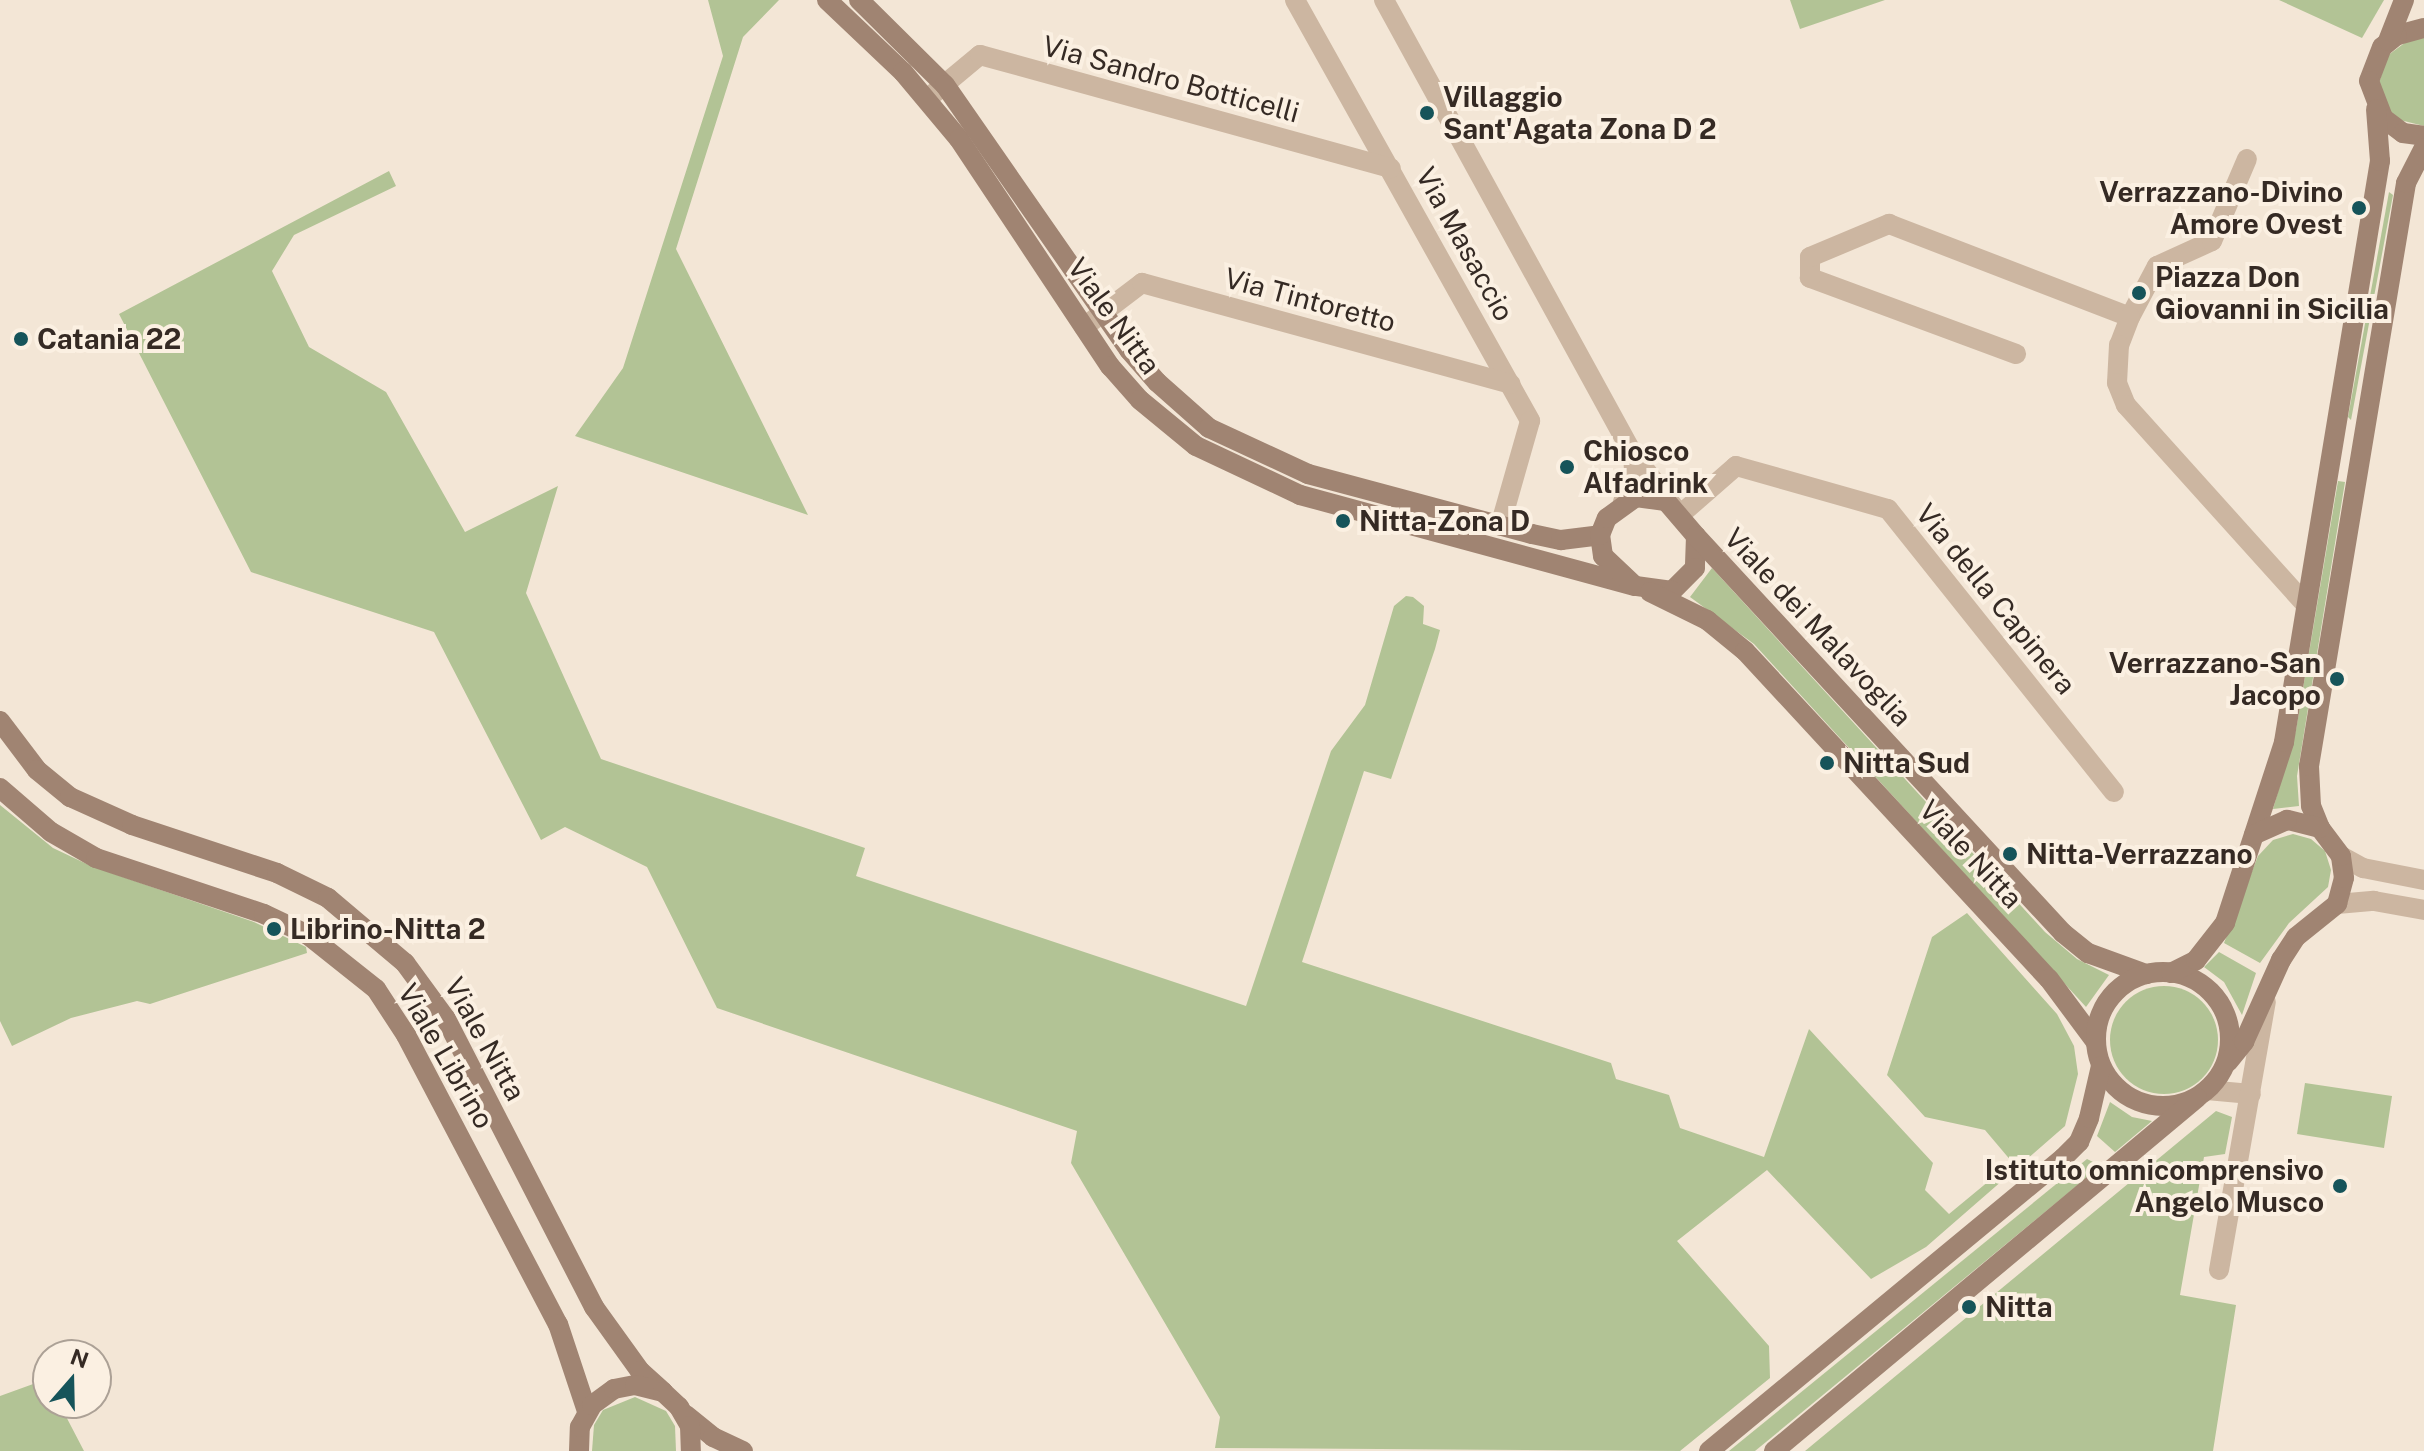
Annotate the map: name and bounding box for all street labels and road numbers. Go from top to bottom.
street label: Via Sandro Botticelli [1039,29,1303,129]
street label: Via Masaccio [1409,161,1521,327]
street label: Viale Nitta [1061,251,1167,381]
street label: Via Tintoretto [1221,261,1399,339]
street label: Via della Capinera [1909,497,2083,701]
street label: Viale dei Malavoglia [1717,521,1919,733]
street label: Viale Nitta [1913,793,2029,915]
street label: Viale Nitta [437,972,533,1106]
street label: Viale Librino [391,978,501,1134]

